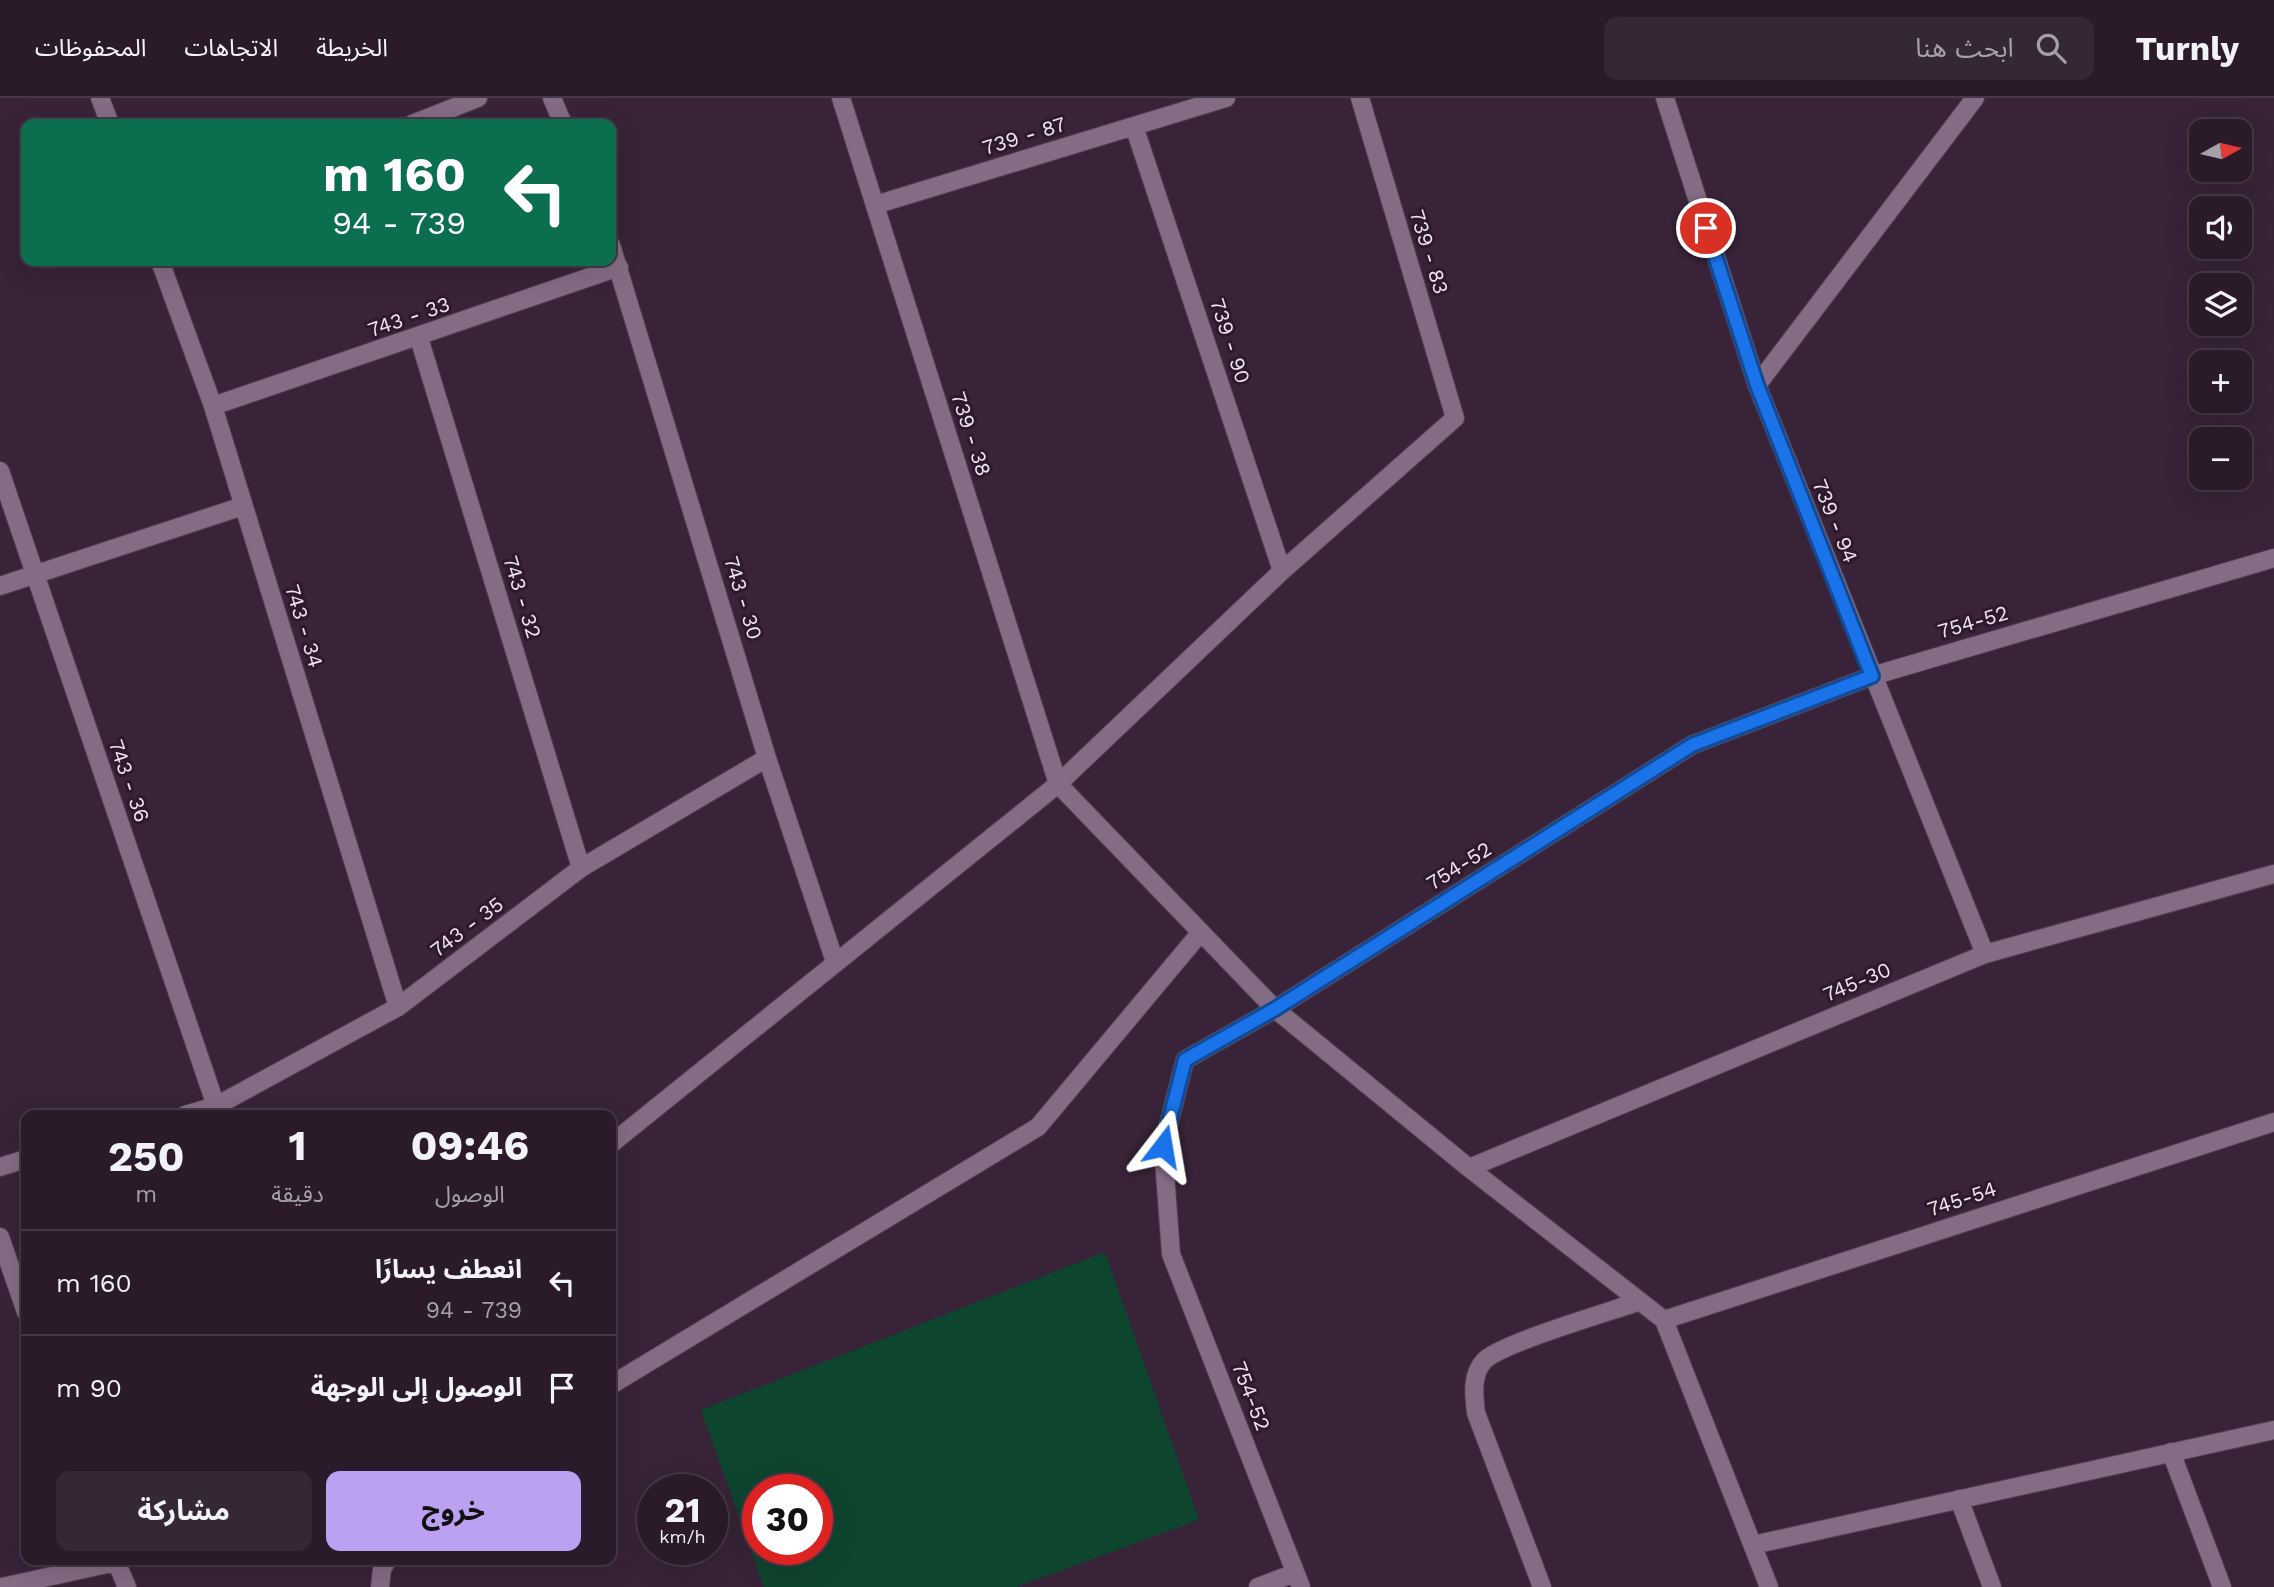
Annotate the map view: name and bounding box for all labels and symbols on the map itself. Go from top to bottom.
street label: 739 - 87 [979,111,1069,160]
north arrow [2189,119,2252,182]
pin [1676,198,1736,258]
street label: 739 - 83 [1405,207,1454,297]
street label: 743 - 33 [365,291,453,342]
street label: 739 - 90 [1205,295,1256,387]
street label: 739 - 38 [946,389,997,479]
street label: 739 - 94 [1807,475,1864,566]
street label: 743 - 32 [498,553,547,641]
street label: 743 - 30 [719,553,768,643]
street label: 743 - 34 [280,581,329,670]
street label: 754-52 [1935,600,2011,643]
street label: 743 - 36 [104,736,155,825]
street label: 754-52 [1422,836,1496,895]
street label: 743 - 35 [425,891,508,962]
street label: 745-30 [1819,956,1894,1007]
position arrow [1126,1109,1200,1183]
street label: 745-54 [1924,1176,2000,1221]
street label: 754-52 [1227,1358,1276,1434]
speed limit sign: 30 [742,1474,833,1565]

